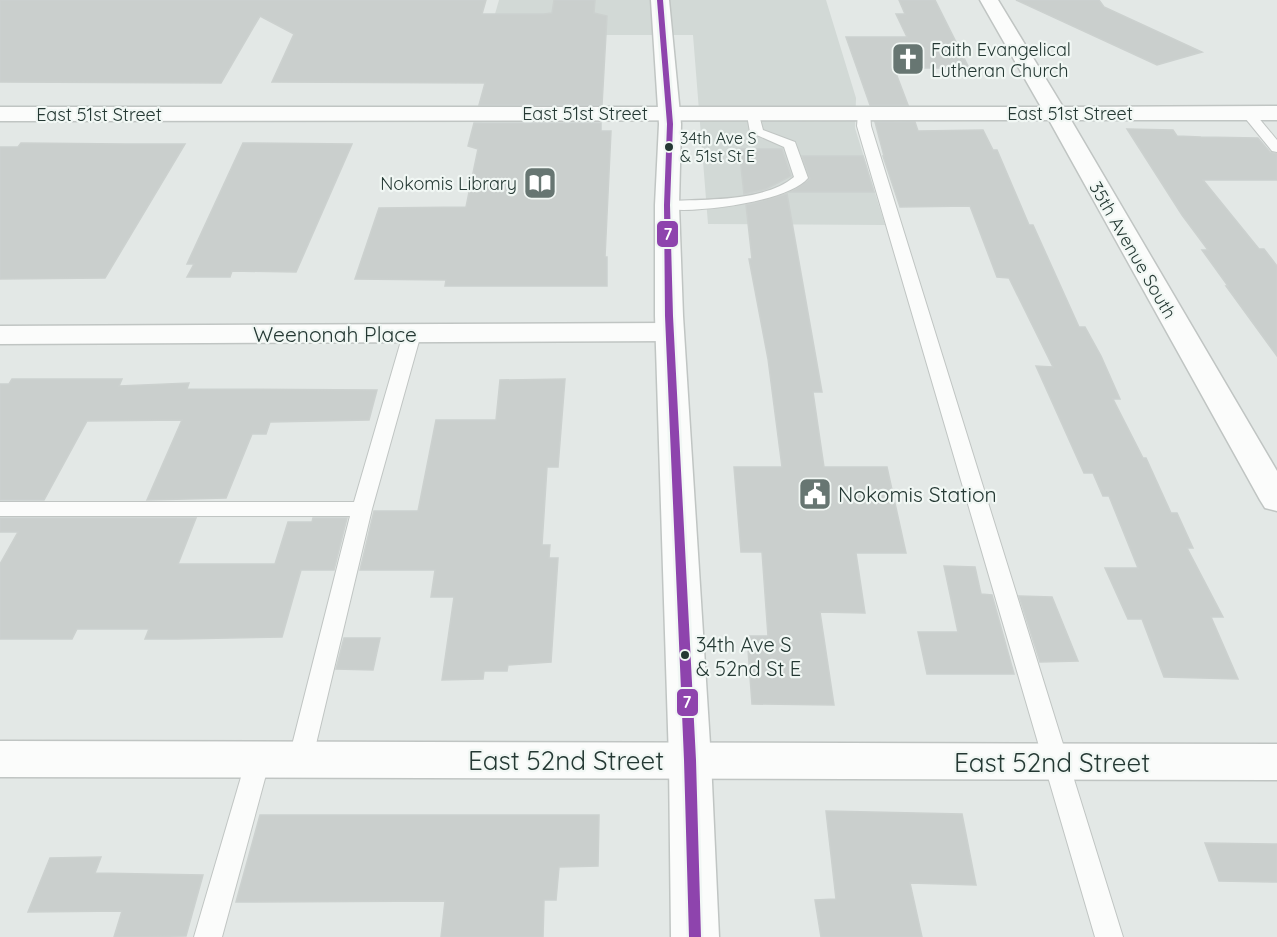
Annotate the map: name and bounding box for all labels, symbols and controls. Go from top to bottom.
place label: Faith Evangelical Lutheran Church [931,38,1071,82]
church icon: Faith Evangelical Lutheran Church [890,41,926,77]
street label: East 51st Street [522,102,648,125]
street label: East 51st Street [1007,102,1133,125]
street label: East 51st Street [36,103,162,126]
place label: 34th Ave S & 51st St E [680,128,756,166]
marker: 34th Ave S & 51st St E [663,141,675,153]
library icon: Nokomis Library [522,165,558,201]
place label: Nokomis Library [380,172,517,195]
street label: 35th Avenue South [1084,177,1182,323]
line badge: 7 [656,220,679,248]
text: 7 [664,224,673,244]
street label: Weenonah Place [253,321,417,347]
public building icon: Nokomis Station [797,476,833,512]
place label: Nokomis Station [838,481,997,507]
place label: 34th Ave S & 52nd St E [696,632,801,681]
marker: 34th Ave S & 52nd St E [679,649,691,661]
line badge: 7 [676,688,699,717]
text: 7 [683,692,692,712]
street label: East 52nd Street [468,744,664,777]
street label: East 52nd Street [954,746,1150,779]

